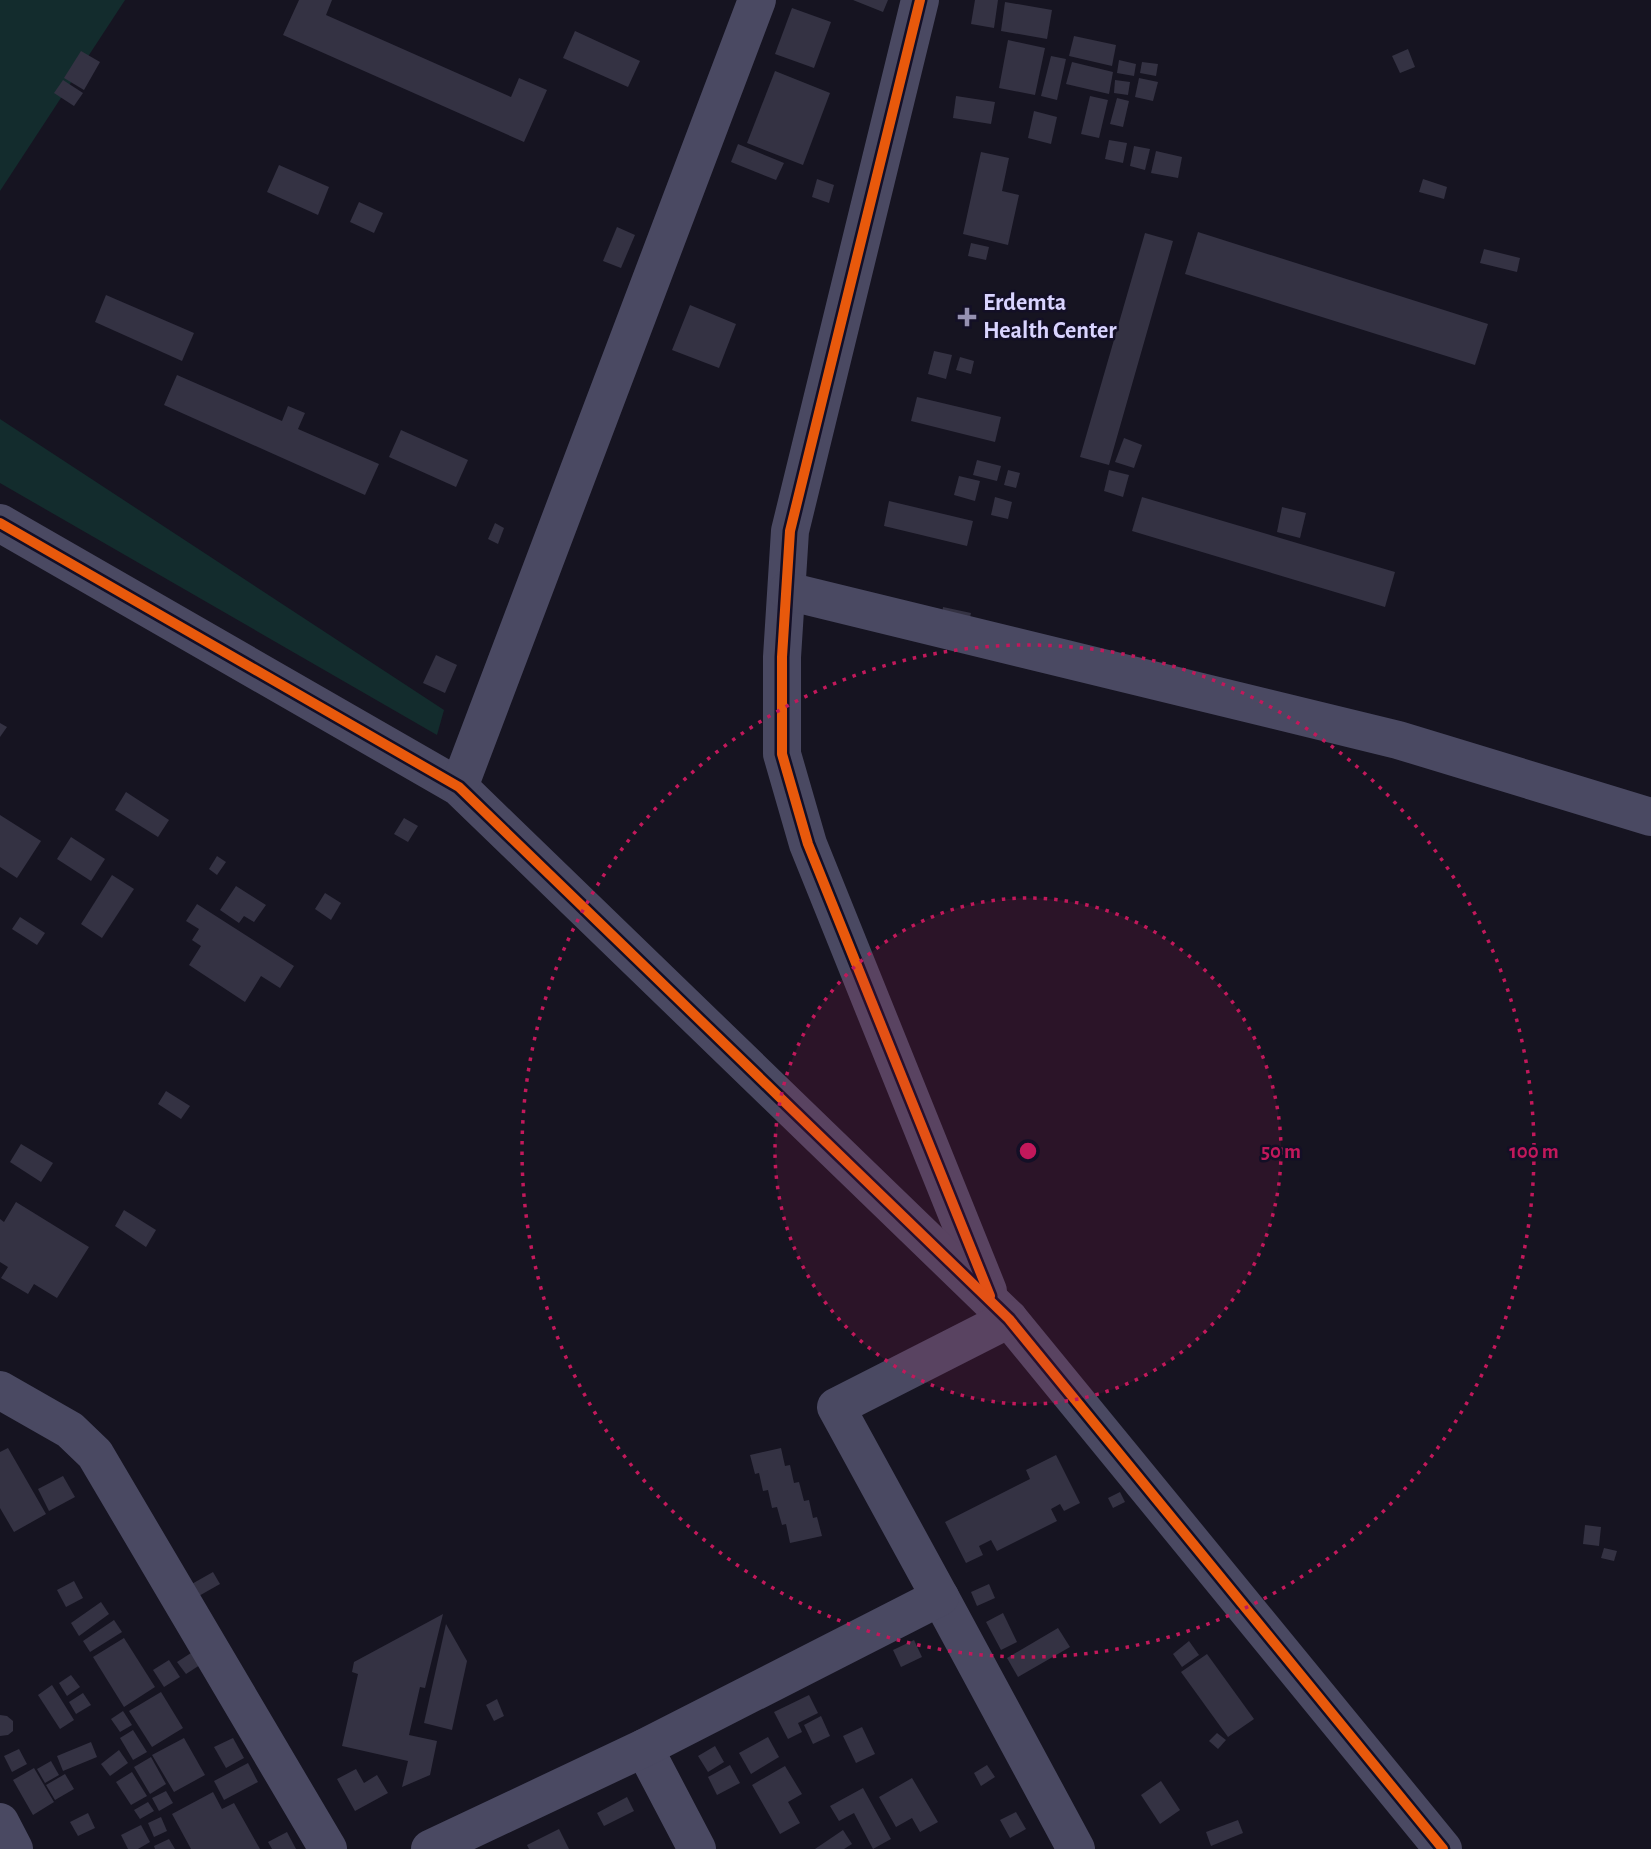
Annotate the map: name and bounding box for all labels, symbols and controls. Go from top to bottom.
place label: Erdemta Health Center [983,291,1117,343]
marker: Erdemta Health Center [957,307,977,327]
centre of rings [1016,1139,1040,1163]
text: 50 m [1261,1141,1301,1162]
text: 100 m [1509,1141,1559,1162]

